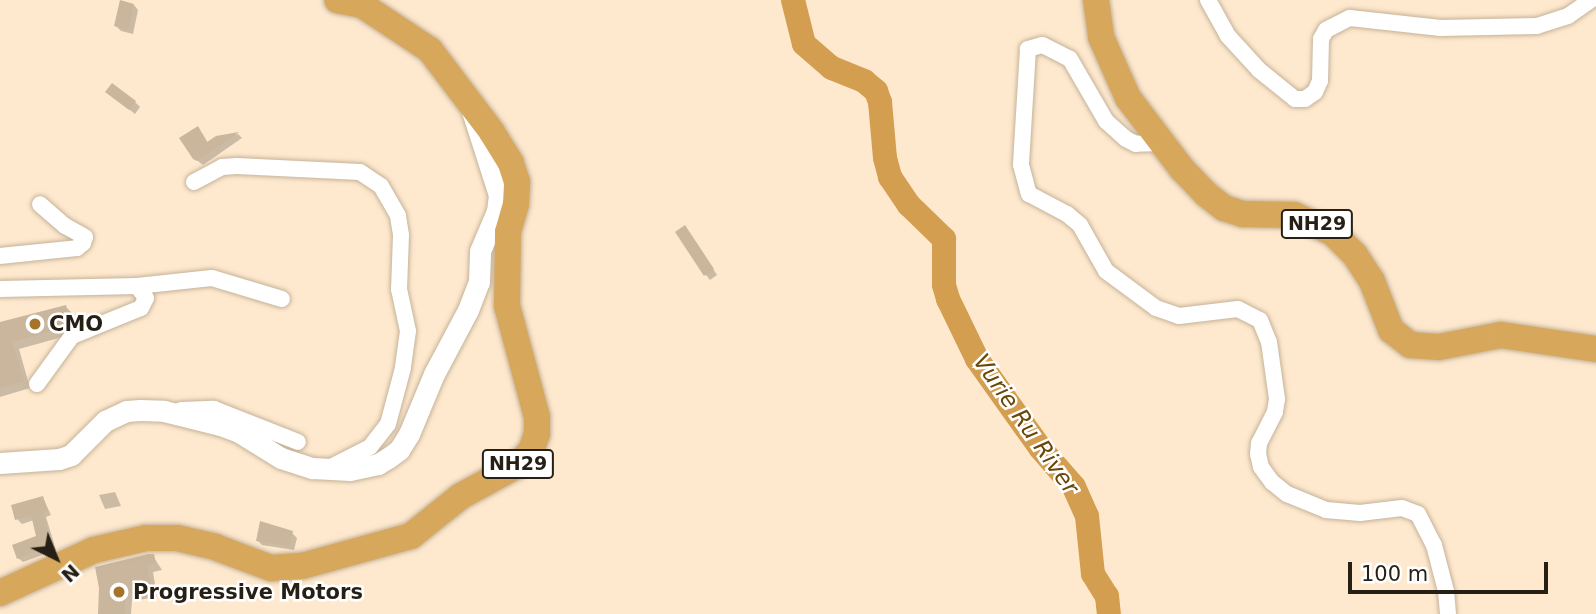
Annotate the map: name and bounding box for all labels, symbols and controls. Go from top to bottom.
road number: NH29 [1280,208,1354,240]
place label: CMO [49,311,103,337]
marker: CMO [27,316,43,332]
water label: Vurie Ru River [967,349,1085,499]
road number: NH29 [481,449,555,480]
north arrow [21,523,91,593]
scale bar [1351,548,1550,592]
text: N [57,560,84,587]
text: 100 m [1361,562,1428,586]
place label: Progressive Motors [133,579,363,605]
marker: Progressive Motors [111,584,127,600]

